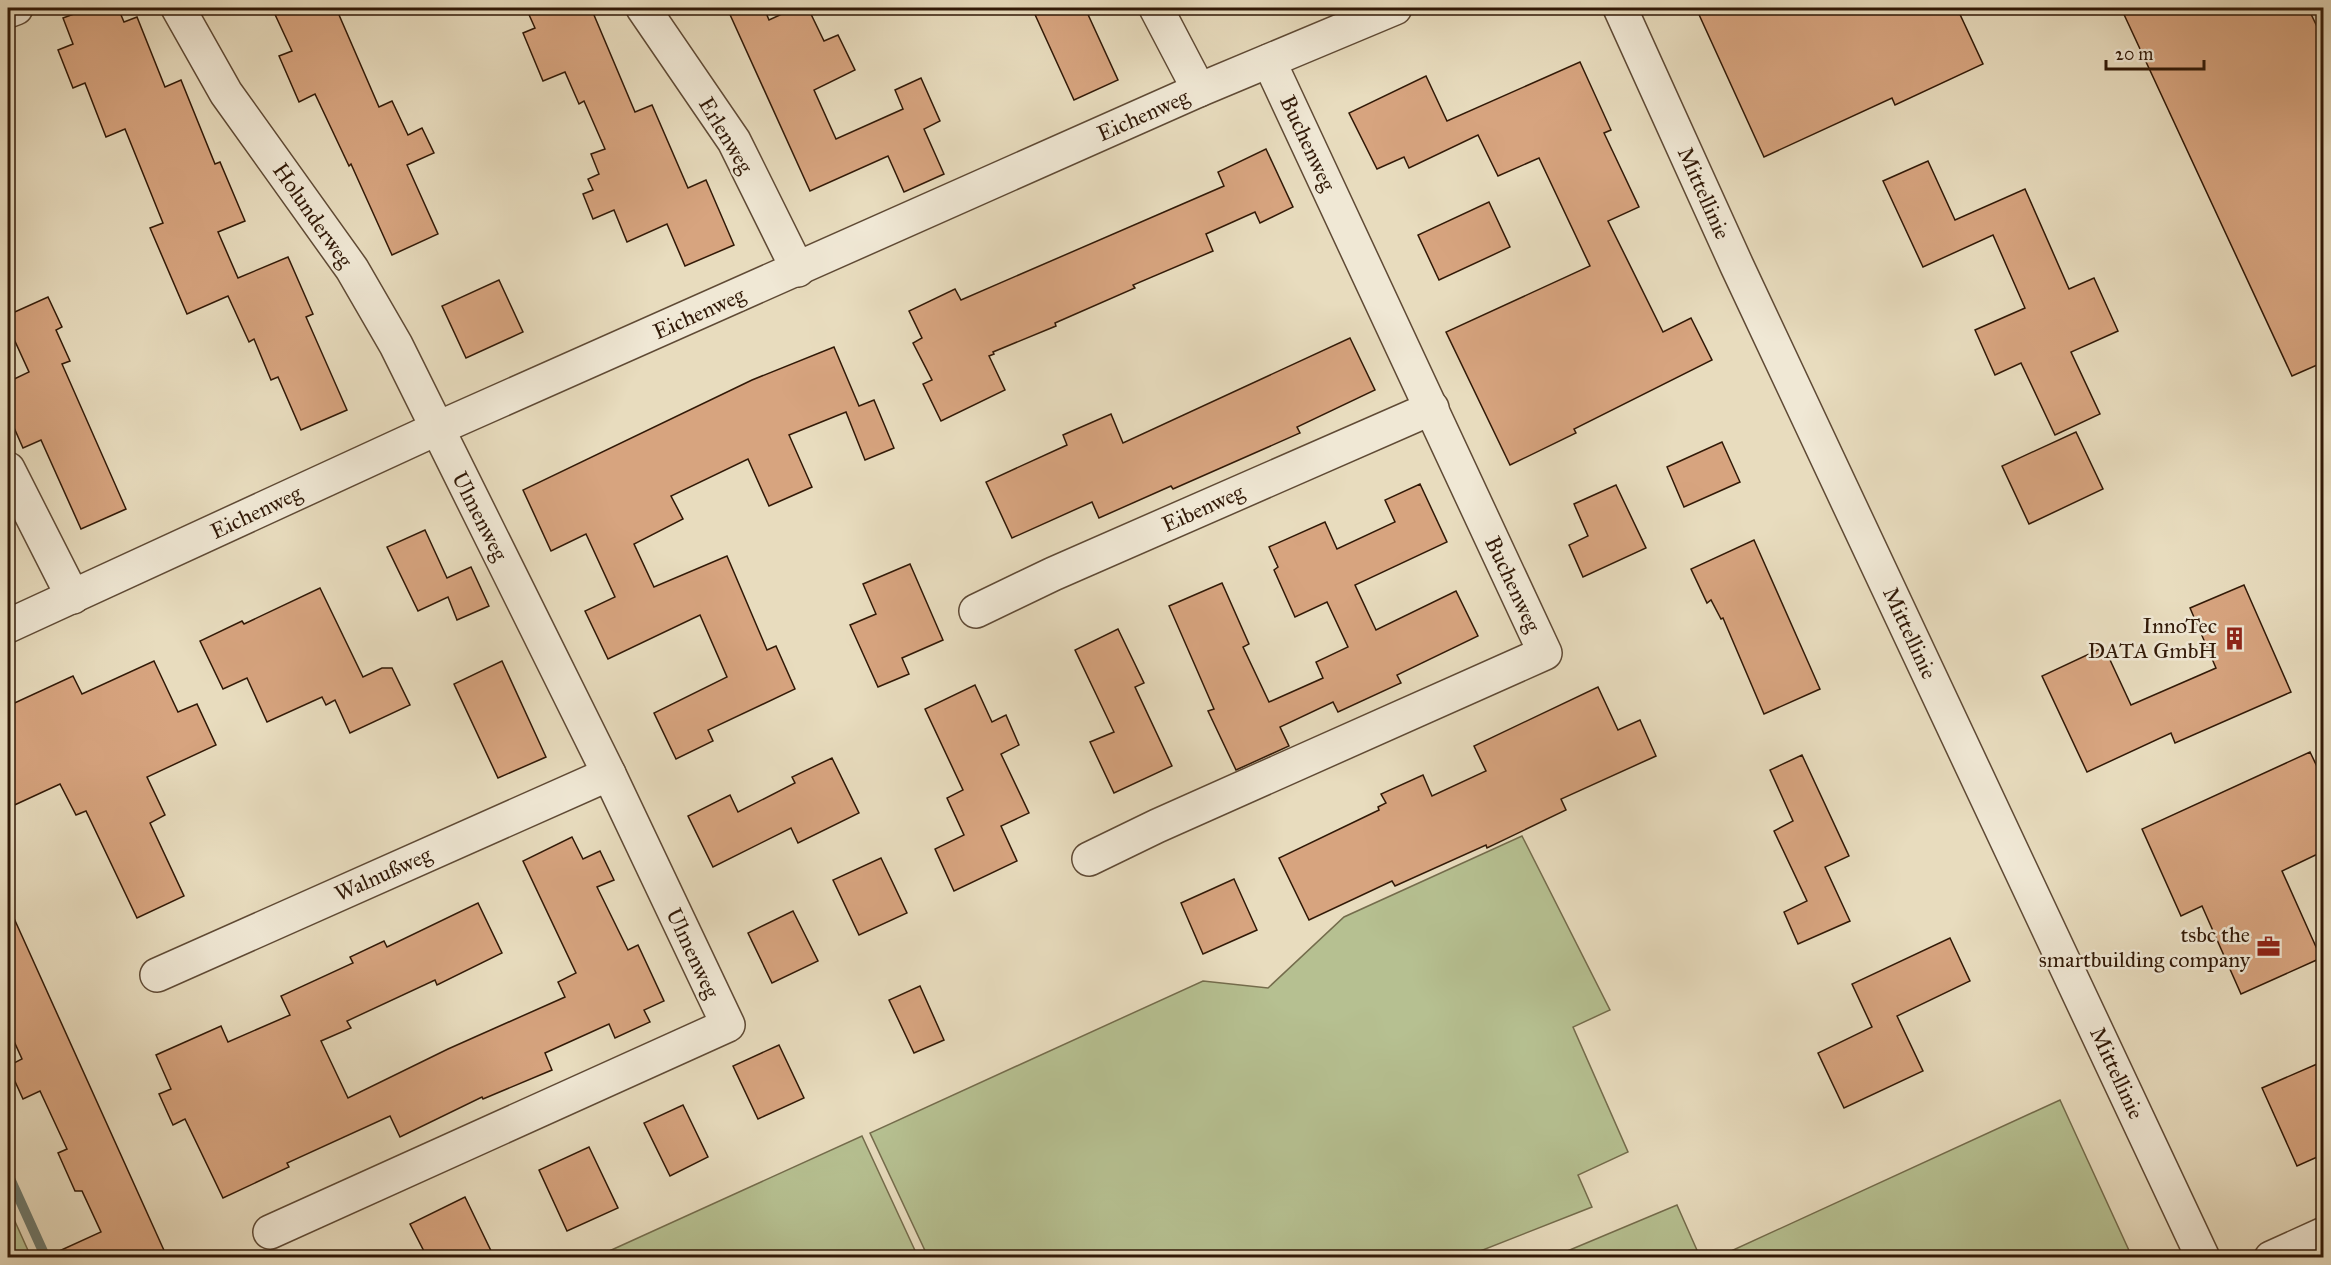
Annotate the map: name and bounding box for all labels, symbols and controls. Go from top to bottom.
scale bar [2106,33,2204,71]
text: 20 m [2115,43,2153,65]
street label: Eichenweg [1093,83,1194,147]
street label: Buchenweg [1274,91,1342,196]
street label: Erlenweg [693,92,760,179]
street label: Mittellinie [1672,143,1736,243]
street label: Holunderweg [267,157,359,273]
street label: Eichenweg [649,281,750,345]
street label: Ulmenweg [446,467,514,566]
street label: Eibenweg [1158,478,1249,538]
street label: Eichenweg [206,479,307,545]
street label: Buchenweg [1479,532,1547,637]
street label: Mittellinie [1877,583,1943,683]
place label: InnoTec DATA GmbH [2088,612,2217,664]
building icon: InnoTec DATA GmbH [2222,625,2248,651]
street label: Walnußweg [330,840,436,907]
street label: Ulmenweg [660,904,726,1003]
place label: tsbc the smartbuilding company [2039,921,2251,973]
office icon: tsbc the smartbuilding company [2255,934,2281,960]
street label: Mittellinie [2084,1023,2150,1123]

